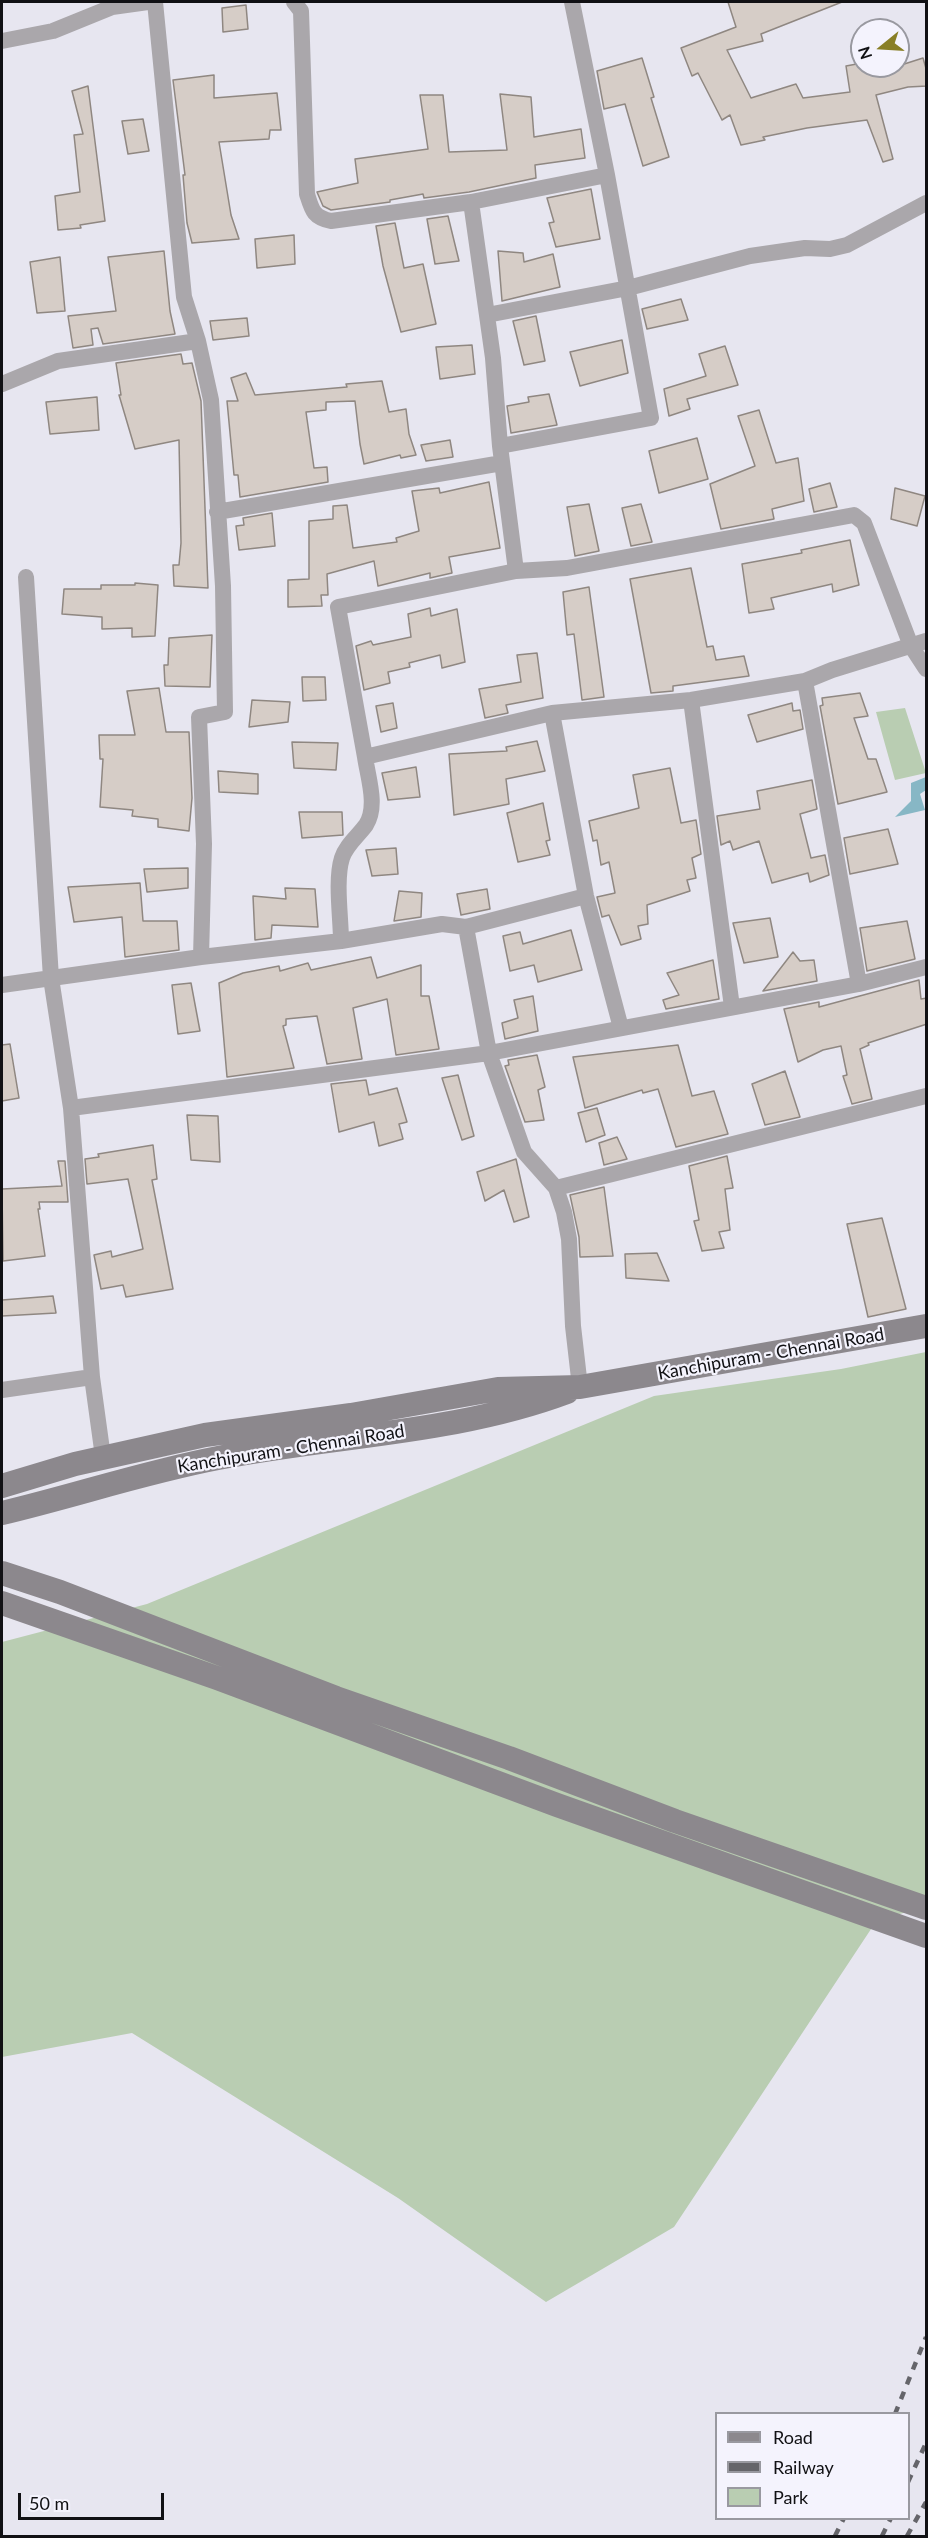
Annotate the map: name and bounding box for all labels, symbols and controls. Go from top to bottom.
north arrow [850,18,910,78]
text: N [853,44,875,62]
street label: Kanchipuram - Chennai Road [656,1323,886,1385]
street label: Kanchipuram - Chennai Road [176,1420,406,1478]
legend [715,2412,910,2520]
text: Road [773,2426,813,2448]
text: Railway [773,2456,834,2478]
scale bar [21,2481,166,2519]
text: Park [773,2486,808,2508]
text: 50 m [29,2492,69,2514]

